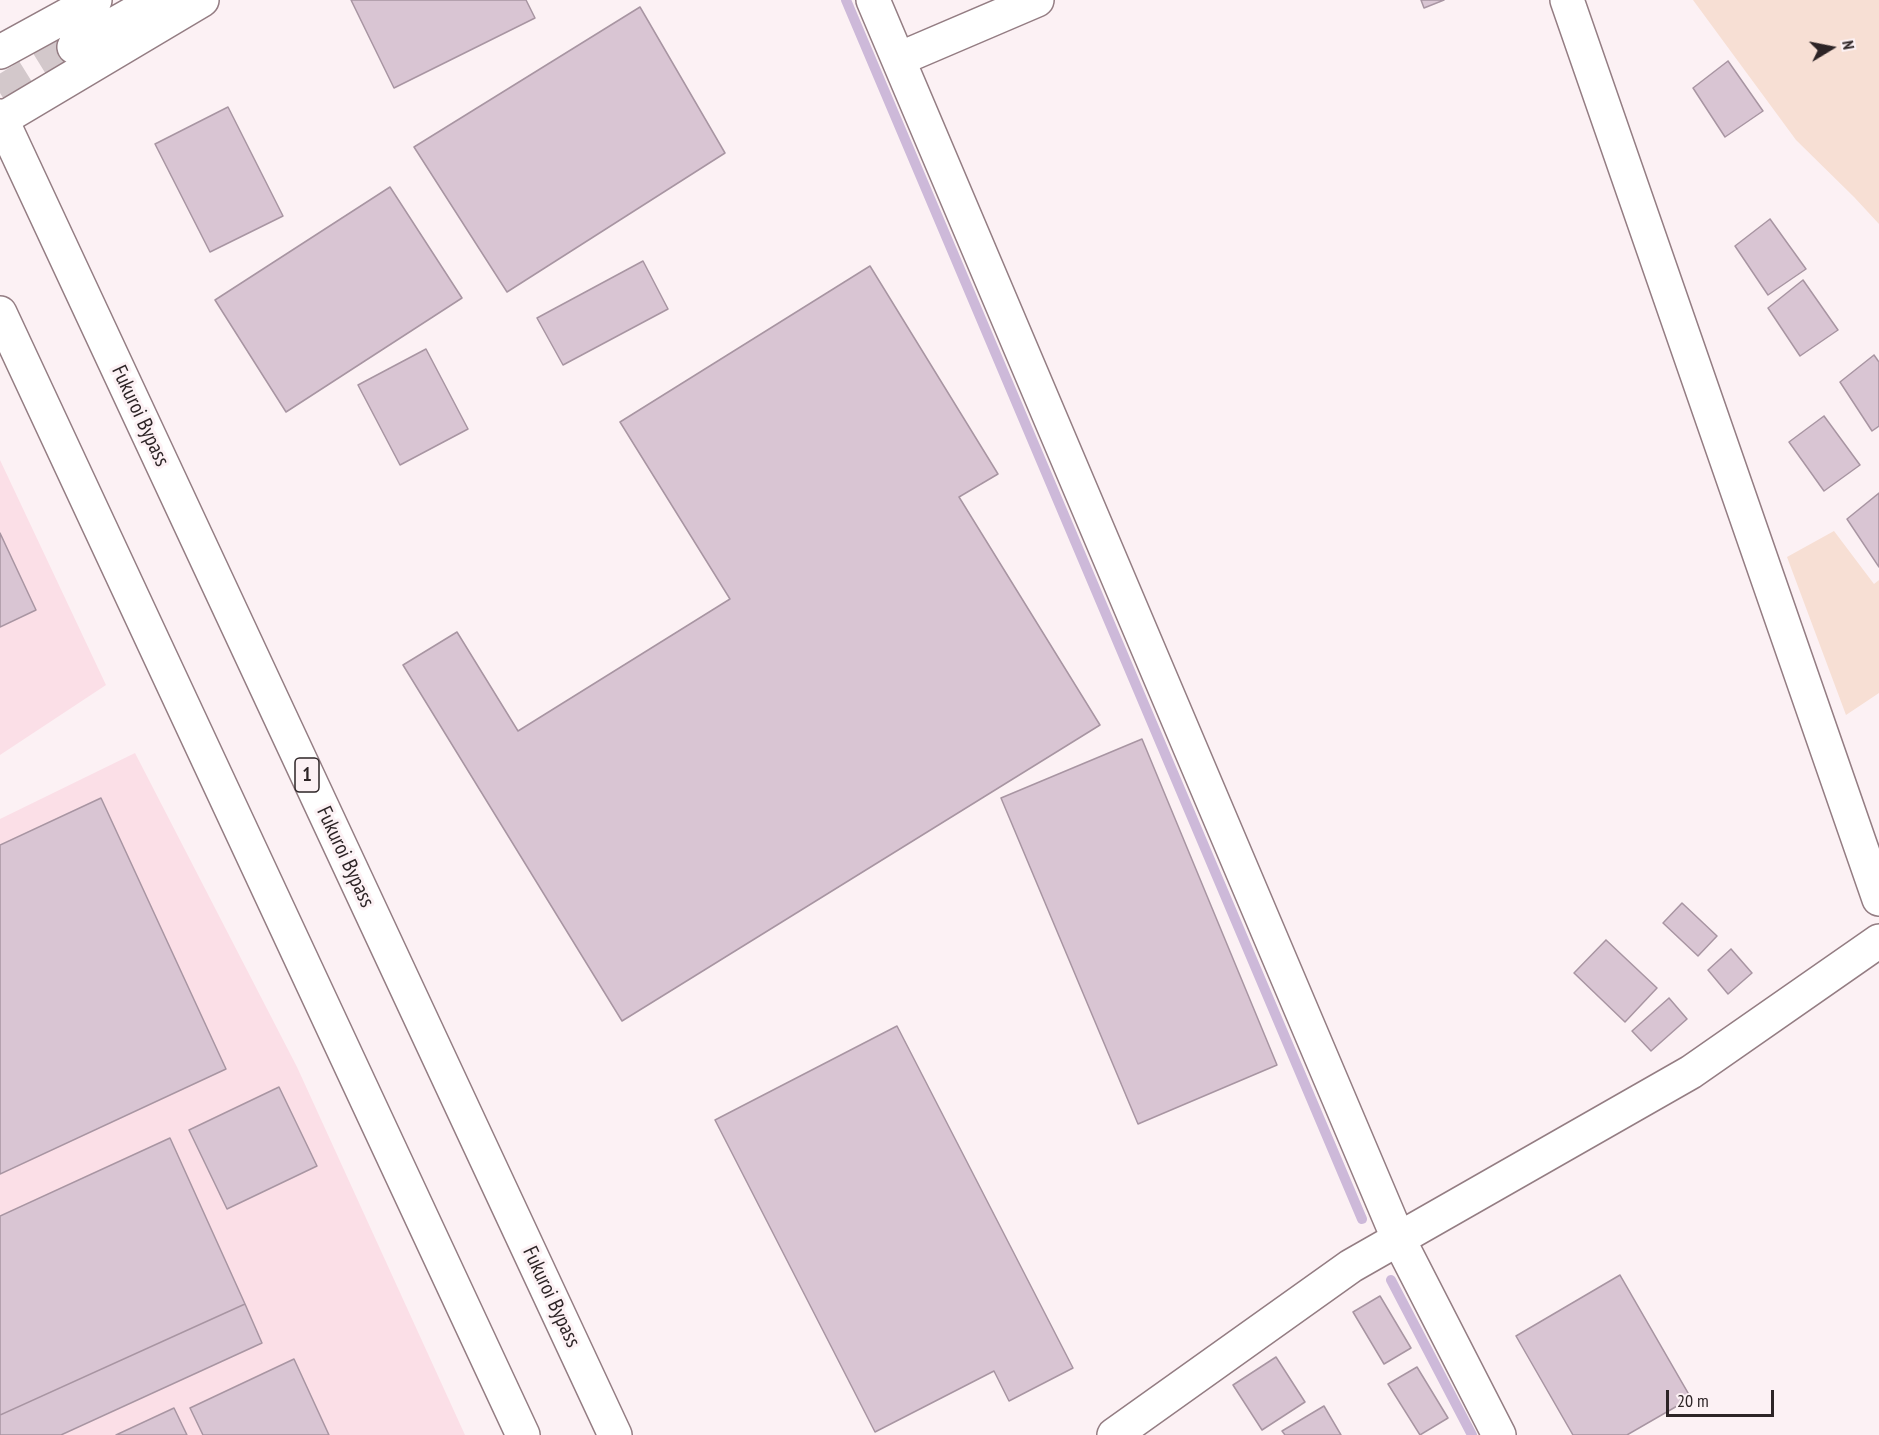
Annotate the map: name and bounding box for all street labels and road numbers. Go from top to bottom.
street label: Fukuroi Bypass [106,362,174,470]
road number: 1 [295,758,319,792]
street label: Fukuroi Bypass [311,803,379,911]
street label: Fukuroi Bypass [517,1243,585,1351]

